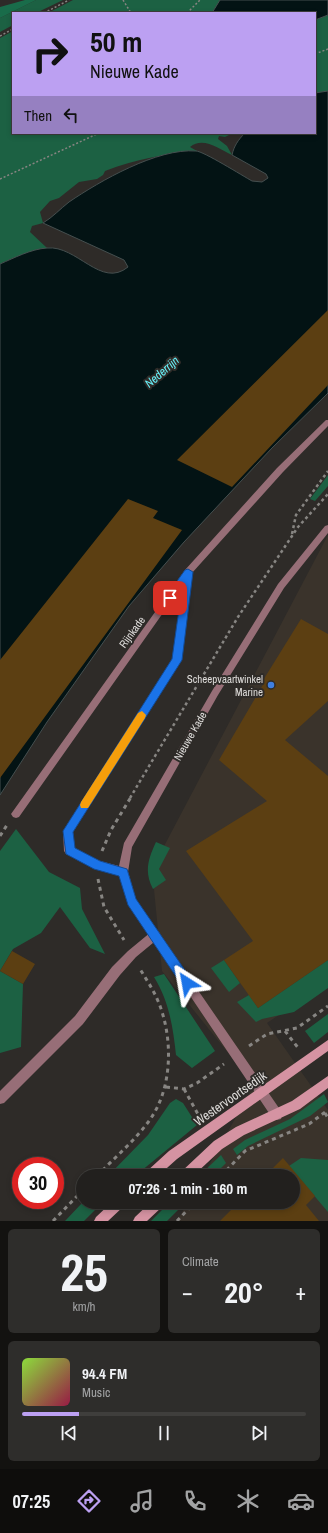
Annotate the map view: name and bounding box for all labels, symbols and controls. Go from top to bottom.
text: 50 m [90,23,142,61]
icon: right [24,28,76,80]
text: Nieuwe Kade [90,59,179,84]
icon: left [60,104,82,126]
text: Then [24,105,52,126]
water label: Nederrijn [141,353,183,391]
pin [153,581,187,615]
icon: arrive [159,587,181,609]
street label: Rijnkade [116,613,148,651]
place label: Scheepvaartwinkel Marine [187,672,263,699]
marker: Scheepvaartwinkel Marine [266,680,276,690]
street label: Nieuwe Kade [170,709,210,763]
position arrow [166,962,208,1004]
street label: Westervoortsedijk [191,1067,271,1130]
speed limit sign: 30 [12,1157,64,1209]
text: 07:26 · 1 min · 160 m [129,1178,247,1199]
text: 25 [60,1237,108,1307]
text: Climate [182,1253,219,1270]
text: 20° [224,1272,264,1312]
text: − [182,1277,193,1307]
text: + [295,1277,306,1307]
text: km/h [72,1298,96,1315]
text: 94.4 FM [82,1363,127,1384]
text: Music [82,1384,110,1401]
icon: previous [58,1422,80,1444]
icon: pause [153,1422,175,1444]
icon: next [248,1422,270,1444]
icon: directions [75,1487,103,1515]
icon: music [128,1487,156,1515]
icon: phone [181,1487,209,1515]
icon: climate [234,1487,262,1515]
icon: car [287,1487,315,1515]
text: 07:25 [13,1489,50,1514]

